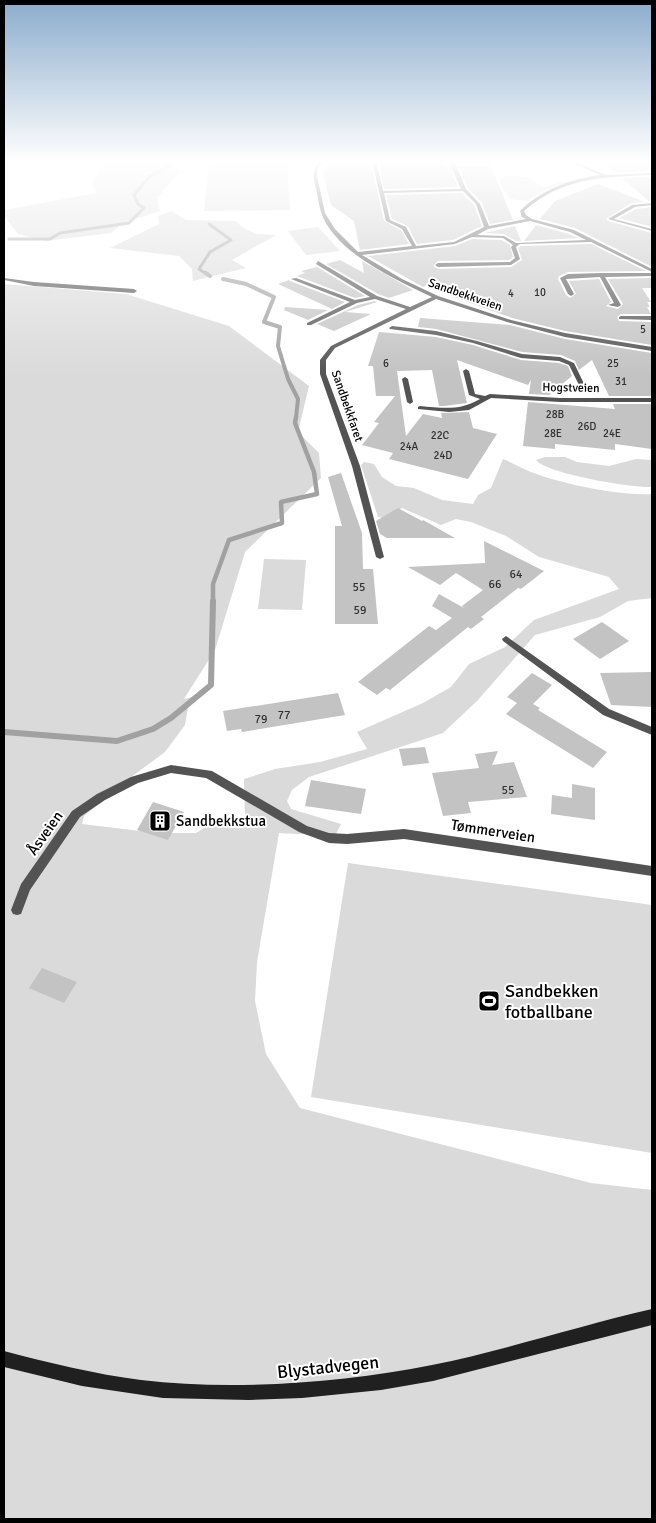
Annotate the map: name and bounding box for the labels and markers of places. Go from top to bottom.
building icon: Sandbekkstua [148,809,172,833]
place label: Sandbekkstua [176,812,266,830]
place label: Sandbekken fotballbane [505,980,599,1023]
sports icon: Sandbekken fotballbane [477,989,501,1013]

